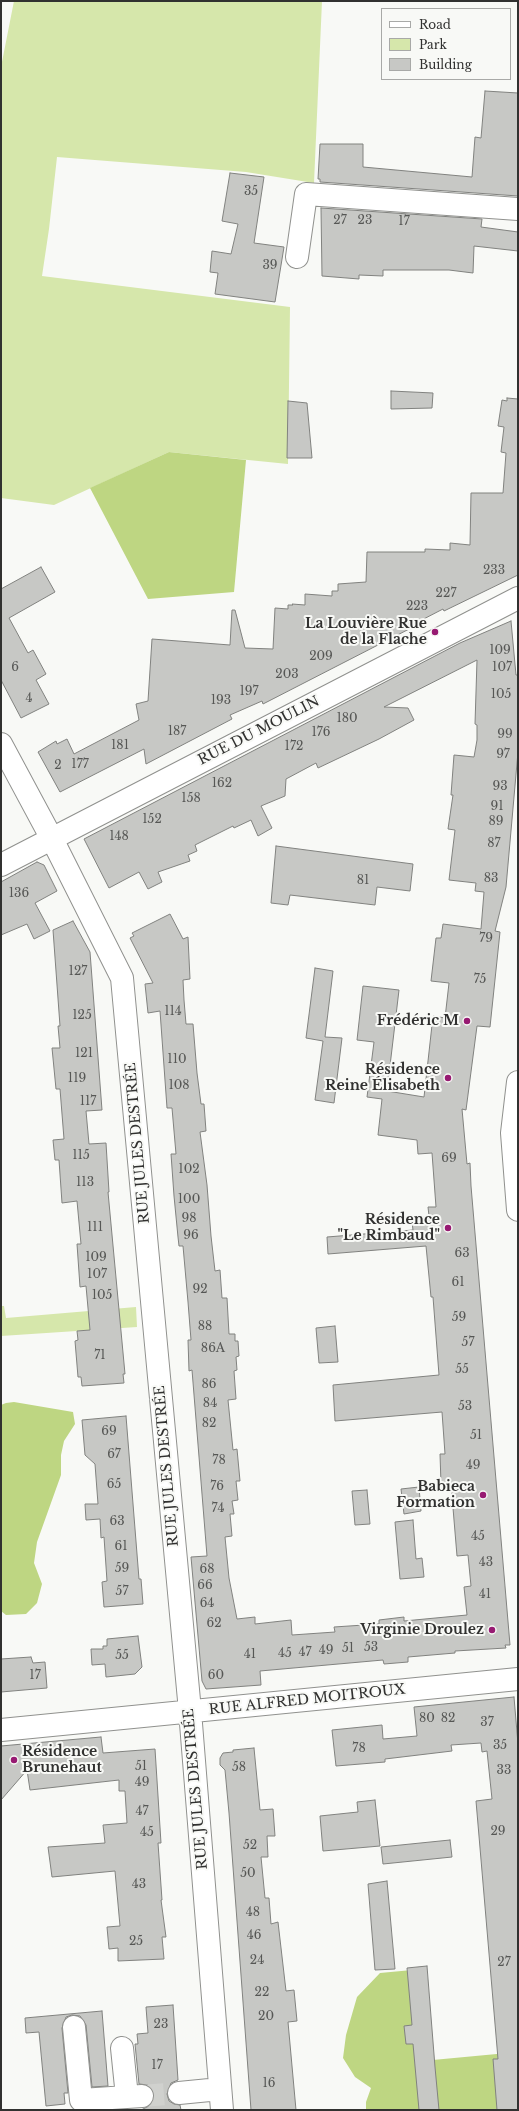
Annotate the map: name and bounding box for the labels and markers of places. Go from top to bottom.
place label: La Louvière Rue de la Flache [305,616,427,648]
marker: La Louvière Rue de la Flache [430,627,440,637]
place label: Frédéric M [377,1013,459,1029]
marker: Frédéric M [462,1016,472,1026]
place label: Résidence Reine Élisabeth [325,1062,440,1094]
marker: Résidence Reine Élisabeth [443,1073,453,1083]
place label: Résidence "Le Rimbaud" [337,1212,440,1244]
marker: Résidence "Le Rimbaud" [443,1223,453,1233]
place label: Babieca Formation [396,1479,475,1512]
marker: Babieca Formation [478,1490,488,1500]
place label: Virginie Droulez [360,1622,484,1638]
marker: Virginie Droulez [487,1625,497,1635]
place label: Résidence Brunehaut [22,1744,102,1776]
marker: Résidence Brunehaut [9,1755,19,1765]

